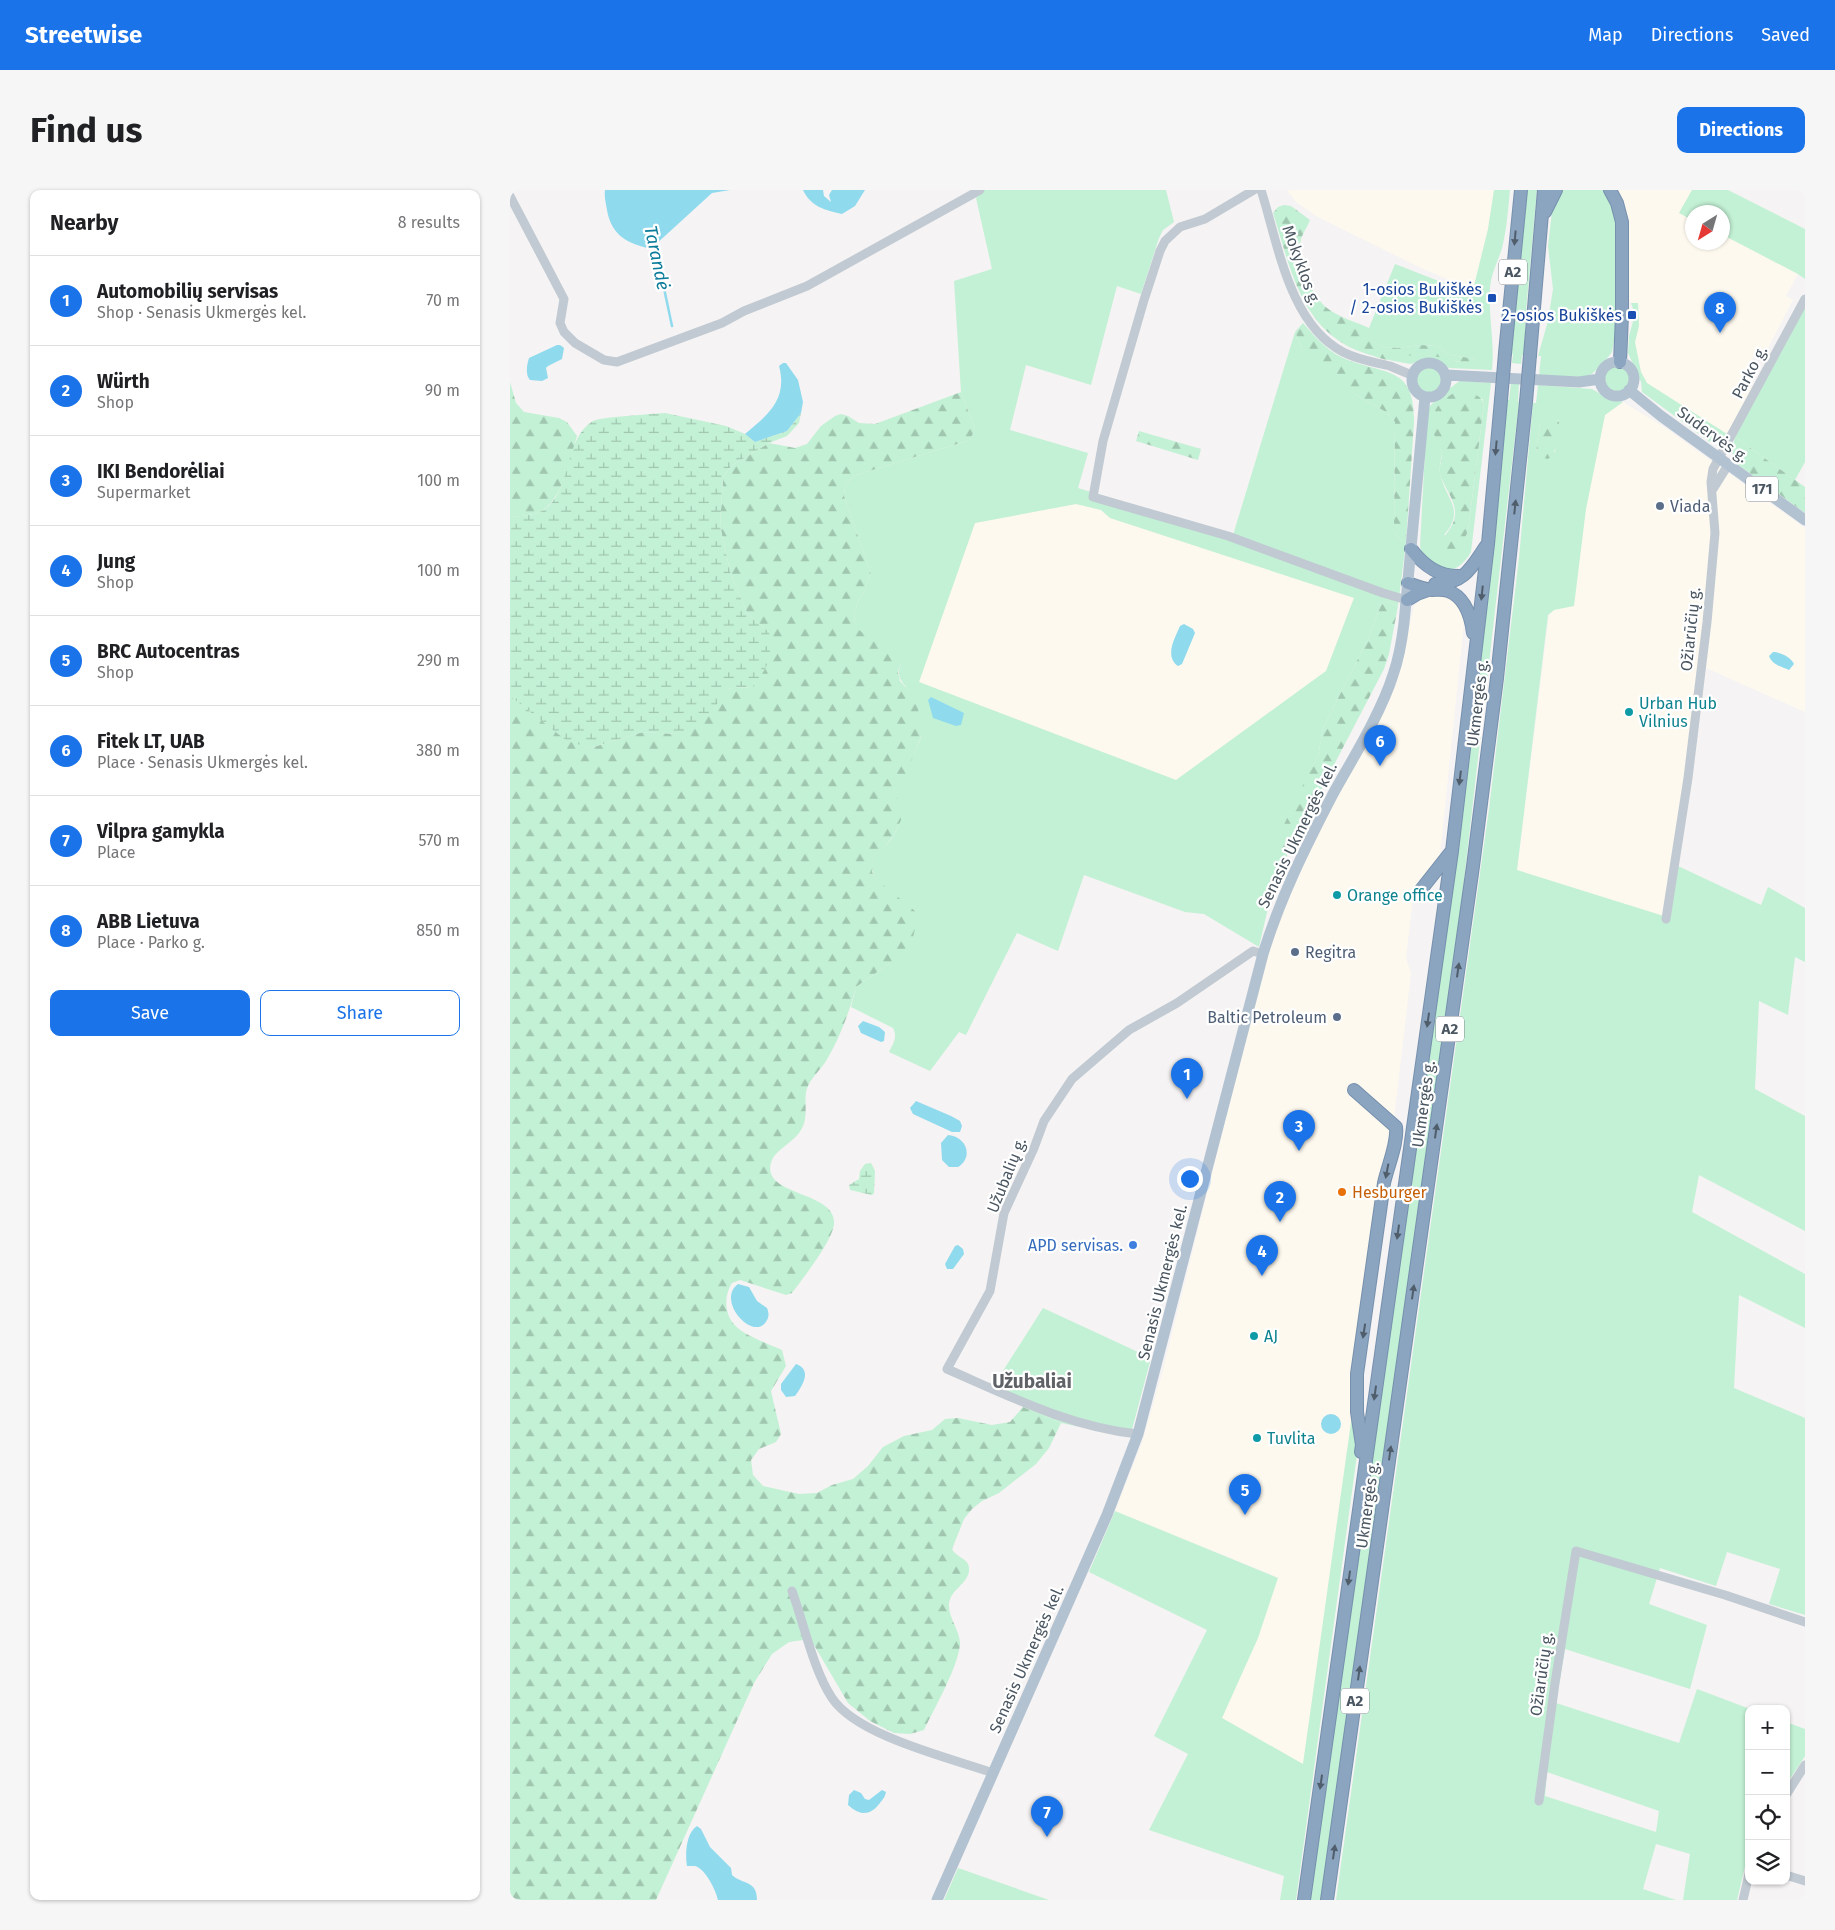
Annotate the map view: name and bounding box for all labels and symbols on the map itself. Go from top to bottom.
north arrow [1685,205,1730,250]
street label: Mokyklos g. [1278,223,1325,308]
water label: Tarandė [639,224,675,292]
one-way arrow [1511,231,1519,247]
road number: A2 [1499,260,1527,284]
place label: 1-osios Bukiškės / 2-osios Bukiškės [1349,280,1482,317]
marker: 1-osios Bukiškės / 2-osios Bukiškės [1486,292,1498,304]
pin: 8 [1704,292,1736,333]
place label: 2-osios Bukiškės [1502,306,1622,325]
marker: 2-osios Bukiškės [1626,309,1638,321]
street label: Parko g. [1728,342,1771,402]
street label: Sudervės g. [1674,402,1752,467]
one-way arrow [1492,441,1500,457]
road number: 171 [1746,476,1778,502]
place label: Viada [1670,497,1710,516]
one-way arrow [1511,498,1519,514]
marker: Viada [1654,500,1666,512]
one-way arrow [1478,585,1486,601]
street label: Ožiarūčių g. [1677,586,1704,672]
street label: Ukmergės g. [1463,658,1492,748]
place label: Urban Hub Vilnius [1639,694,1717,731]
marker: Urban Hub Vilnius [1623,706,1635,718]
pin: 6 [1364,725,1396,766]
street label: Senasis Ukmergės kel. [1254,759,1341,911]
one-way arrow [1456,770,1464,786]
place label: Orange office [1347,886,1443,905]
marker: Orange office [1331,889,1343,901]
place label: Regitra [1305,943,1356,962]
marker: Regitra [1289,946,1301,958]
one-way arrow [1455,962,1463,978]
place label: Baltic Petroleum [1207,1008,1327,1027]
marker: Baltic Petroleum [1331,1011,1343,1023]
one-way arrow [1424,1013,1432,1029]
road number: A2 [1436,1016,1464,1042]
pin: 1 [1171,1058,1203,1099]
street label: Ukmergės g. [1408,1059,1439,1149]
pin: 3 [1283,1110,1315,1151]
one-way arrow [1432,1123,1440,1139]
street label: Užubalių g. [983,1135,1030,1216]
one-way arrow [1382,1163,1390,1179]
your location [1177,1166,1203,1192]
pin: 2 [1264,1181,1296,1222]
place label: Hesburger [1352,1183,1428,1202]
marker: Hesburger [1336,1186,1348,1198]
street label: Senasis Ukmergės kel. [1134,1202,1191,1362]
one-way arrow [1394,1225,1402,1241]
pin: 4 [1246,1235,1278,1276]
place label: APD servisas. [1028,1236,1123,1255]
marker: APD servisas. [1127,1239,1139,1251]
one-way arrow [1409,1284,1417,1300]
one-way arrow [1359,1324,1367,1340]
place label: AJ [1264,1327,1278,1346]
marker: AJ [1248,1330,1260,1342]
district label: Užubaliai [992,1370,1072,1393]
one-way arrow [1371,1386,1379,1402]
place label: Tuvlita [1267,1429,1315,1448]
marker: Tuvlita [1251,1432,1263,1444]
one-way arrow [1387,1445,1395,1461]
street label: Ukmergės g. [1352,1460,1383,1550]
pin: 5 [1229,1474,1261,1515]
one-way arrow [1345,1571,1353,1587]
street label: Senasis Ukmergės kel. [985,1582,1068,1736]
street label: Ožiarūčių g. [1526,1631,1557,1717]
one-way arrow [1355,1665,1363,1681]
road number: A2 [1341,1688,1369,1714]
one-way arrow [1316,1774,1324,1790]
pin: 7 [1031,1796,1063,1837]
one-way arrow [1330,1843,1338,1859]

